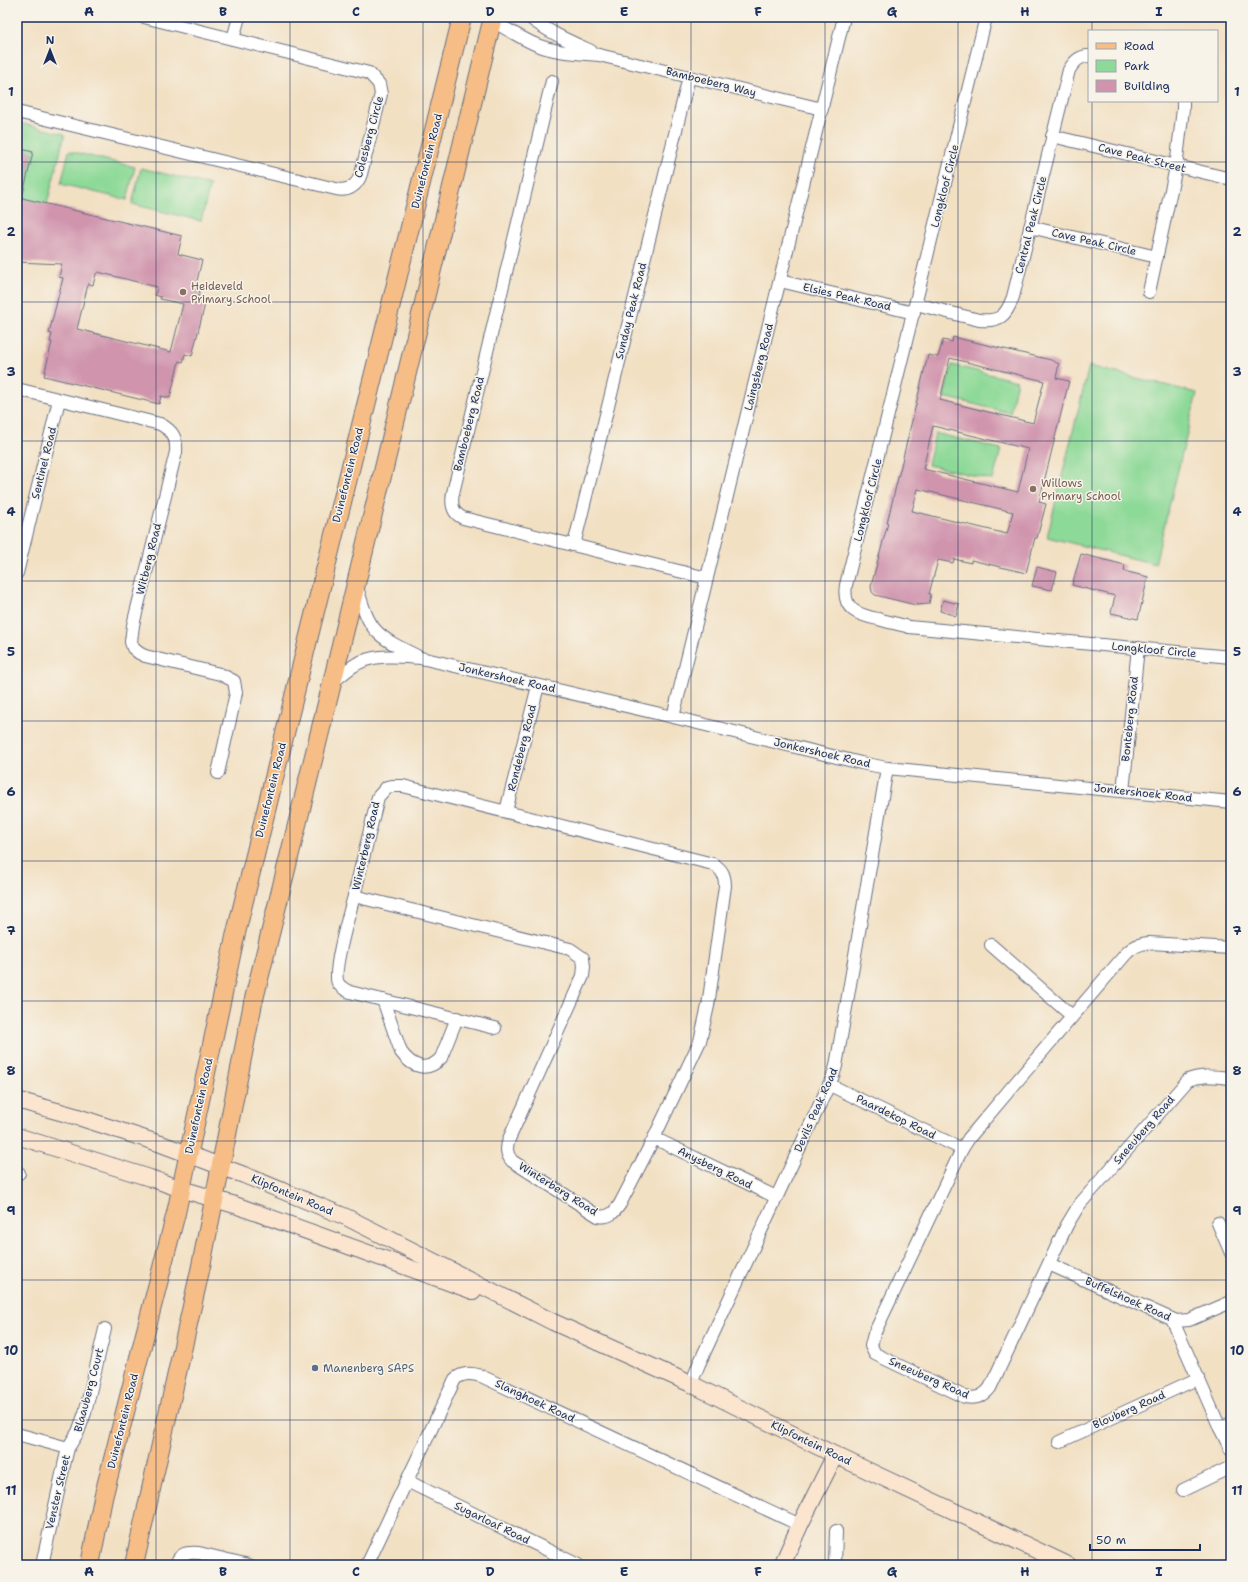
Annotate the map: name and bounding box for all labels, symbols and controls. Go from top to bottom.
text: A [84,3,94,20]
text: B [219,3,227,20]
text: C [352,3,360,20]
text: D [485,3,495,20]
text: E [620,3,629,20]
text: F [754,3,762,20]
text: G [887,3,898,20]
text: H [1020,3,1030,20]
text: I [1155,3,1163,20]
north arrow [30,30,70,70]
legend [1088,30,1218,102]
text: N [46,33,55,48]
text: Road [1124,38,1155,54]
text: Park [1124,58,1150,74]
street label: Bamboeberg Way [664,64,758,100]
text: Building [1124,78,1170,94]
text: 1 [8,83,14,100]
text: 1 [1234,83,1240,100]
street label: Colesberg Circle [351,94,387,180]
street label: Duinefontein Road [408,112,446,210]
street label: Cave Peak Street [1097,140,1188,176]
street label: Longkloof Circle [927,143,963,229]
street label: Central Peak Circle [1012,175,1050,275]
text: 2 [6,223,16,240]
text: 2 [1232,223,1242,240]
street label: Cave Peak Circle [1050,225,1138,259]
street label: Sunday Peak Road [612,261,650,361]
place label: Heideveld Primary School [191,279,271,307]
street label: Elsies Peak Road [801,280,893,314]
marker: Heideveld Primary School [178,287,188,297]
street label: Laingsberg Road [741,322,777,412]
text: 3 [6,363,16,380]
text: 3 [1232,363,1242,380]
street label: Bamboeberg Road [450,375,488,473]
street label: Sentinel Road [28,425,60,501]
street label: Duinefontein Road [329,426,367,524]
street label: Longkloof Circle [850,457,886,543]
place label: Willows Primary School [1041,476,1121,504]
marker: Willows Primary School [1028,484,1038,494]
text: 4 [6,503,16,520]
text: 4 [1232,503,1242,520]
street label: Witberg Road [133,521,165,596]
street label: Longkloof Circle [1111,639,1197,661]
text: 5 [7,643,15,660]
text: 5 [1233,643,1241,660]
street label: Jonkershoek Road [457,660,557,696]
street label: Bonteberg Road [1118,676,1142,762]
street label: Rondeberg Road [504,703,540,793]
street label: Jonkershoek Road [772,735,872,771]
street label: Duinefontein Road [252,741,290,839]
street label: Jonkershoek Road [1093,780,1193,806]
text: 6 [6,783,16,800]
text: 6 [1232,783,1242,800]
street label: Winterberg Road [348,800,384,892]
text: 7 [6,922,16,939]
text: 7 [1232,922,1242,939]
street label: Duinefontein Road [181,1057,217,1155]
text: 8 [6,1062,16,1079]
text: 8 [1232,1062,1242,1079]
street label: Devils Peak Road [791,1065,841,1155]
street label: Paardekop Road [854,1091,938,1143]
street label: Sneeuberg Road [1110,1092,1178,1168]
street label: Anysberg Road [675,1143,755,1193]
street label: Winterberg Road [516,1159,600,1219]
street label: Klipfontein Road [249,1171,335,1219]
text: 9 [6,1202,16,1219]
text: 9 [1232,1202,1242,1219]
street label: Buffelshoek Road [1083,1273,1173,1325]
text: 10 [4,1342,18,1359]
text: 10 [1230,1342,1244,1359]
street label: Blaauberg Court [71,1346,107,1434]
street label: Sneeuberg Road [886,1354,972,1402]
place label: Manenberg SAPS [323,1361,414,1376]
marker: Manenberg SAPS [310,1363,320,1373]
street label: Duinefontein Road [104,1372,142,1470]
street label: Slanghoek Road [493,1376,577,1426]
street label: Blouberg Road [1090,1387,1168,1433]
street label: Klipfontein Road [768,1417,854,1469]
street label: Venster Street [42,1453,74,1531]
text: 11 [5,1482,17,1499]
text: 11 [1231,1482,1243,1499]
street label: Sugarloaf Road [452,1498,532,1548]
scale bar [1090,1526,1200,1552]
text: 50 m [1096,1532,1126,1548]
text: A [84,1563,94,1580]
text: B [219,1563,227,1580]
text: C [352,1563,360,1580]
text: D [485,1563,495,1580]
text: E [620,1563,629,1580]
text: F [754,1563,762,1580]
text: G [887,1563,898,1580]
text: H [1020,1563,1030,1580]
text: I [1155,1563,1163,1580]

